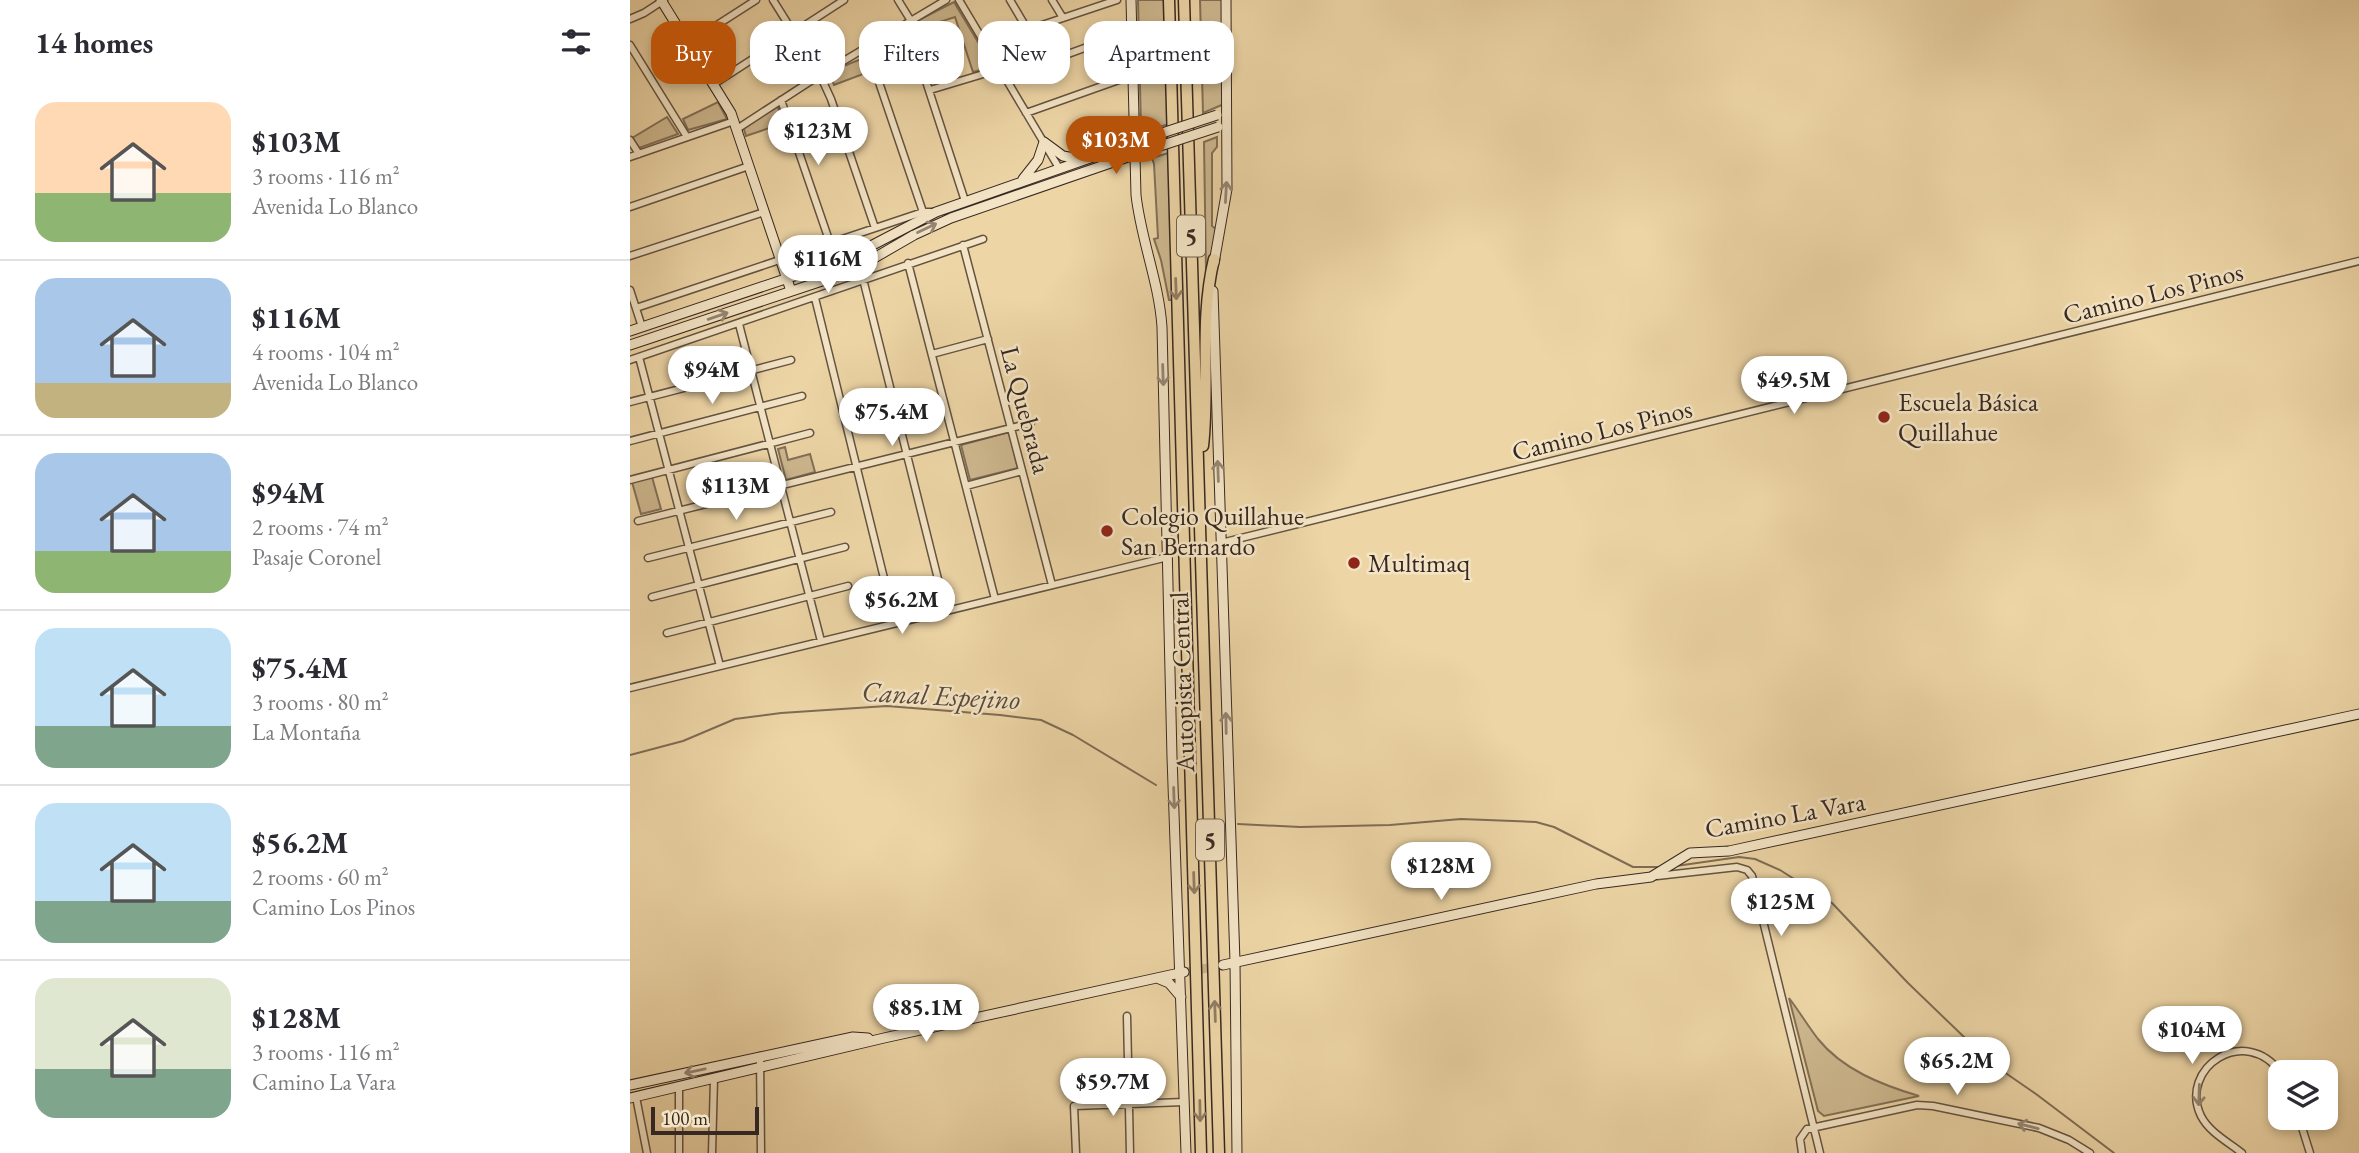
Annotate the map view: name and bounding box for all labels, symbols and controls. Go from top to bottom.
chip: Buy [651,21,736,84]
chip: Rent [750,21,845,84]
chip: Filters [859,21,964,84]
chip: New [978,21,1070,84]
chip: Apartment [1084,21,1234,84]
text: 14 homes [35,23,153,62]
icon: filters [557,23,595,61]
pin: $123M [769,108,867,167]
text: $123M [784,115,852,145]
pin: $103M [1067,116,1165,176]
text: $103M [252,122,341,161]
text: $103M [1082,124,1150,154]
icon: home [91,130,175,214]
text: 3 rooms · 116 m² [252,161,400,191]
one-way arrow [1220,181,1233,204]
text: Avenida Lo Blanco [252,191,418,221]
road number: 5 [1177,216,1205,256]
one-way arrow [916,221,937,234]
pin: $116M [779,236,877,295]
text: $116M [794,243,862,273]
street label: Camino Los Pinos [2059,254,2247,332]
one-way arrow [1170,277,1183,300]
text: $116M [252,298,341,337]
icon: home [91,306,175,390]
one-way arrow [707,309,729,321]
text: 4 rooms · 104 m² [252,337,400,367]
street label: La Quebrada [993,343,1059,478]
pin: $94M [671,346,753,406]
text: $94M [684,354,740,384]
pin: $49.5M [1737,356,1851,416]
one-way arrow [1156,363,1170,386]
text: $49.5M [1757,364,1831,394]
text: Avenida Lo Blanco [252,367,418,397]
place label: Escuela Básica Quillahue [1898,385,2039,449]
pin: $75.4M [835,388,949,448]
street label: Camino Los Pinos [1508,391,1696,469]
text: $75.4M [855,396,929,426]
marker: Escuela Básica Quillahue [1876,409,1892,425]
one-way arrow [1212,460,1225,483]
pin: $113M [687,462,785,522]
text: $113M [702,470,770,500]
text: $94M [252,473,325,512]
icon: home [91,481,175,565]
place label: Colegio Quillahue San Bernardo [1121,499,1304,563]
text: 2 rooms · 74 m² [252,512,389,542]
marker: Colegio Quillahue San Bernardo [1099,523,1115,539]
text: Pasaje Coronel [252,542,381,572]
place label: Multimaq [1368,546,1471,580]
marker: Multimaq [1346,555,1362,571]
pin: $56.2M [845,576,959,636]
text: $56.2M [865,584,939,614]
street label: Autopista Central [1162,591,1202,774]
text: $75.4M [252,648,348,687]
icon: home [91,656,175,740]
water label: Canal Espejino [861,673,1021,717]
text: 3 rooms · 80 m² [252,687,389,717]
one-way arrow [1219,711,1232,734]
text: La Montaña [252,717,361,747]
street label: Camino La Vara [1702,784,1868,846]
one-way arrow [1167,787,1180,810]
road number: 5 [1196,820,1224,860]
text: $56.2M [252,823,348,862]
icon: home [91,831,175,915]
pin: $128M [1392,842,1490,902]
text: $128M [1407,850,1475,880]
text: 2 rooms · 60 m² [252,862,389,892]
one-way arrow [1187,872,1200,895]
pin: $125M [1732,878,1830,938]
text: $125M [1747,886,1815,916]
text: Camino Los Pinos [252,892,415,922]
pin: $85.1M [869,984,983,1044]
text: $85.1M [889,992,963,1022]
text: $128M [252,998,341,1037]
one-way arrow [1208,1000,1222,1023]
icon: home [91,1006,175,1090]
pin: $104M [2143,1006,2241,1066]
text: $104M [2158,1014,2226,1044]
text: 3 rooms · 116 m² [252,1037,400,1067]
pin: $65.2M [1900,1038,2014,1097]
text: $65.2M [1920,1045,1994,1075]
pin: $59.7M [1056,1058,1170,1118]
map controls [2268,1060,2338,1130]
button: layers [2268,1060,2338,1130]
one-way arrow [684,1065,707,1078]
text: $59.7M [1076,1066,1150,1096]
text: Camino La Vara [252,1067,396,1097]
one-way arrow [2192,1083,2205,1106]
one-way arrow [1194,1099,1207,1122]
scale bar [651,1104,760,1136]
text: 100 m [662,1106,708,1131]
one-way arrow [2017,1118,2040,1132]

